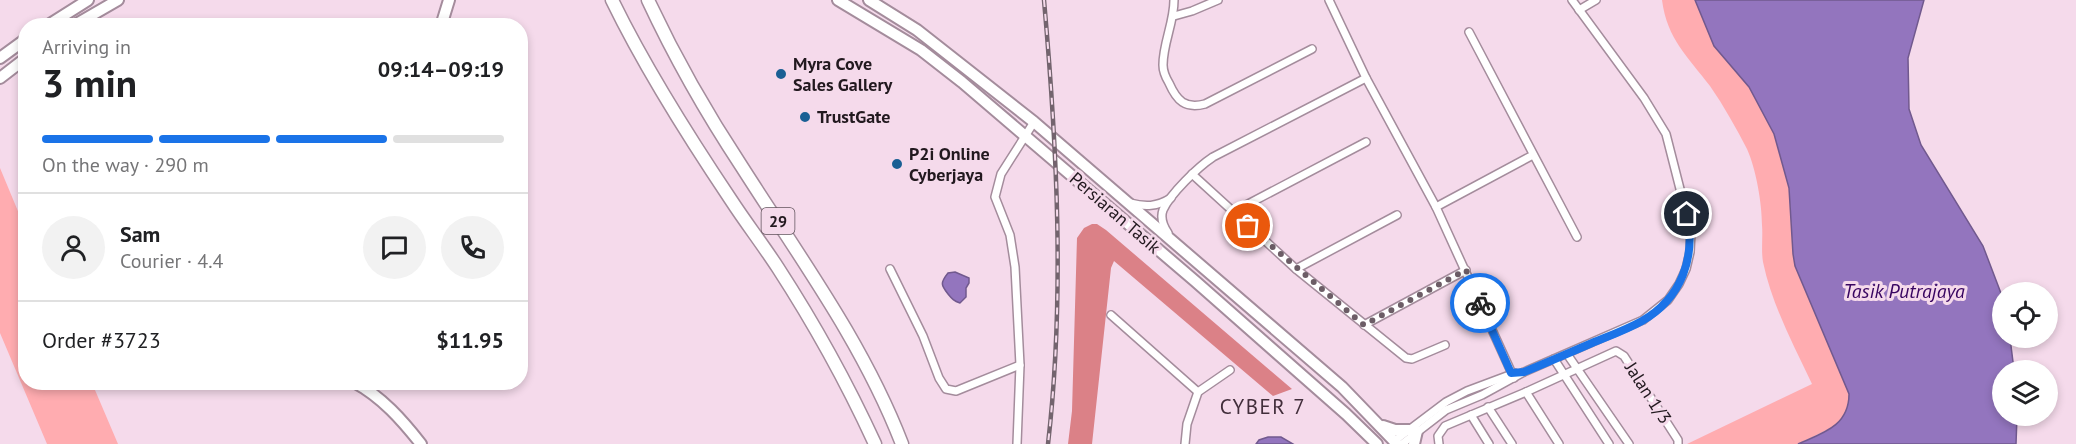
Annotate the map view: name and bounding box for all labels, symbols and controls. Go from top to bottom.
text: Arriving in [42,34,131,60]
place label: Myra Cove Sales Gallery [793,52,893,96]
text: 09:14–09:19 [378,55,504,83]
text: 3 min [42,57,137,108]
marker: Myra Cove Sales Gallery [774,67,788,81]
place label: TrustGate [817,105,890,128]
marker: TrustGate [798,110,812,124]
place label: P2i Online Cyberjaya [909,142,990,186]
text: On the way · 290 m [42,152,209,178]
marker: P2i Online Cyberjaya [890,157,904,171]
street label: Persiaran Tasik [1065,167,1166,259]
pin [1661,188,1712,239]
icon: home [1670,197,1703,230]
pin [1222,200,1273,251]
road number: 29 [762,208,794,234]
icon: bag [1231,209,1264,242]
button: person [42,216,105,279]
button: chat [363,216,426,279]
button: phone [441,216,504,279]
text: Sam [120,220,160,248]
text: Courier · 4.4 [120,248,223,274]
courier [1450,273,1510,333]
water label: Tasik Putrajaya [1843,278,1965,304]
map controls [1992,282,2058,426]
button: locate [1992,282,2058,348]
icon: bike [1464,287,1497,320]
text: Order #3723 [42,326,161,354]
text: $11.95 [436,326,504,354]
street label: Jalan 1/3 [1619,357,1677,428]
button: layers [1992,360,2058,426]
district label: CYBER 7 [1220,393,1306,420]

